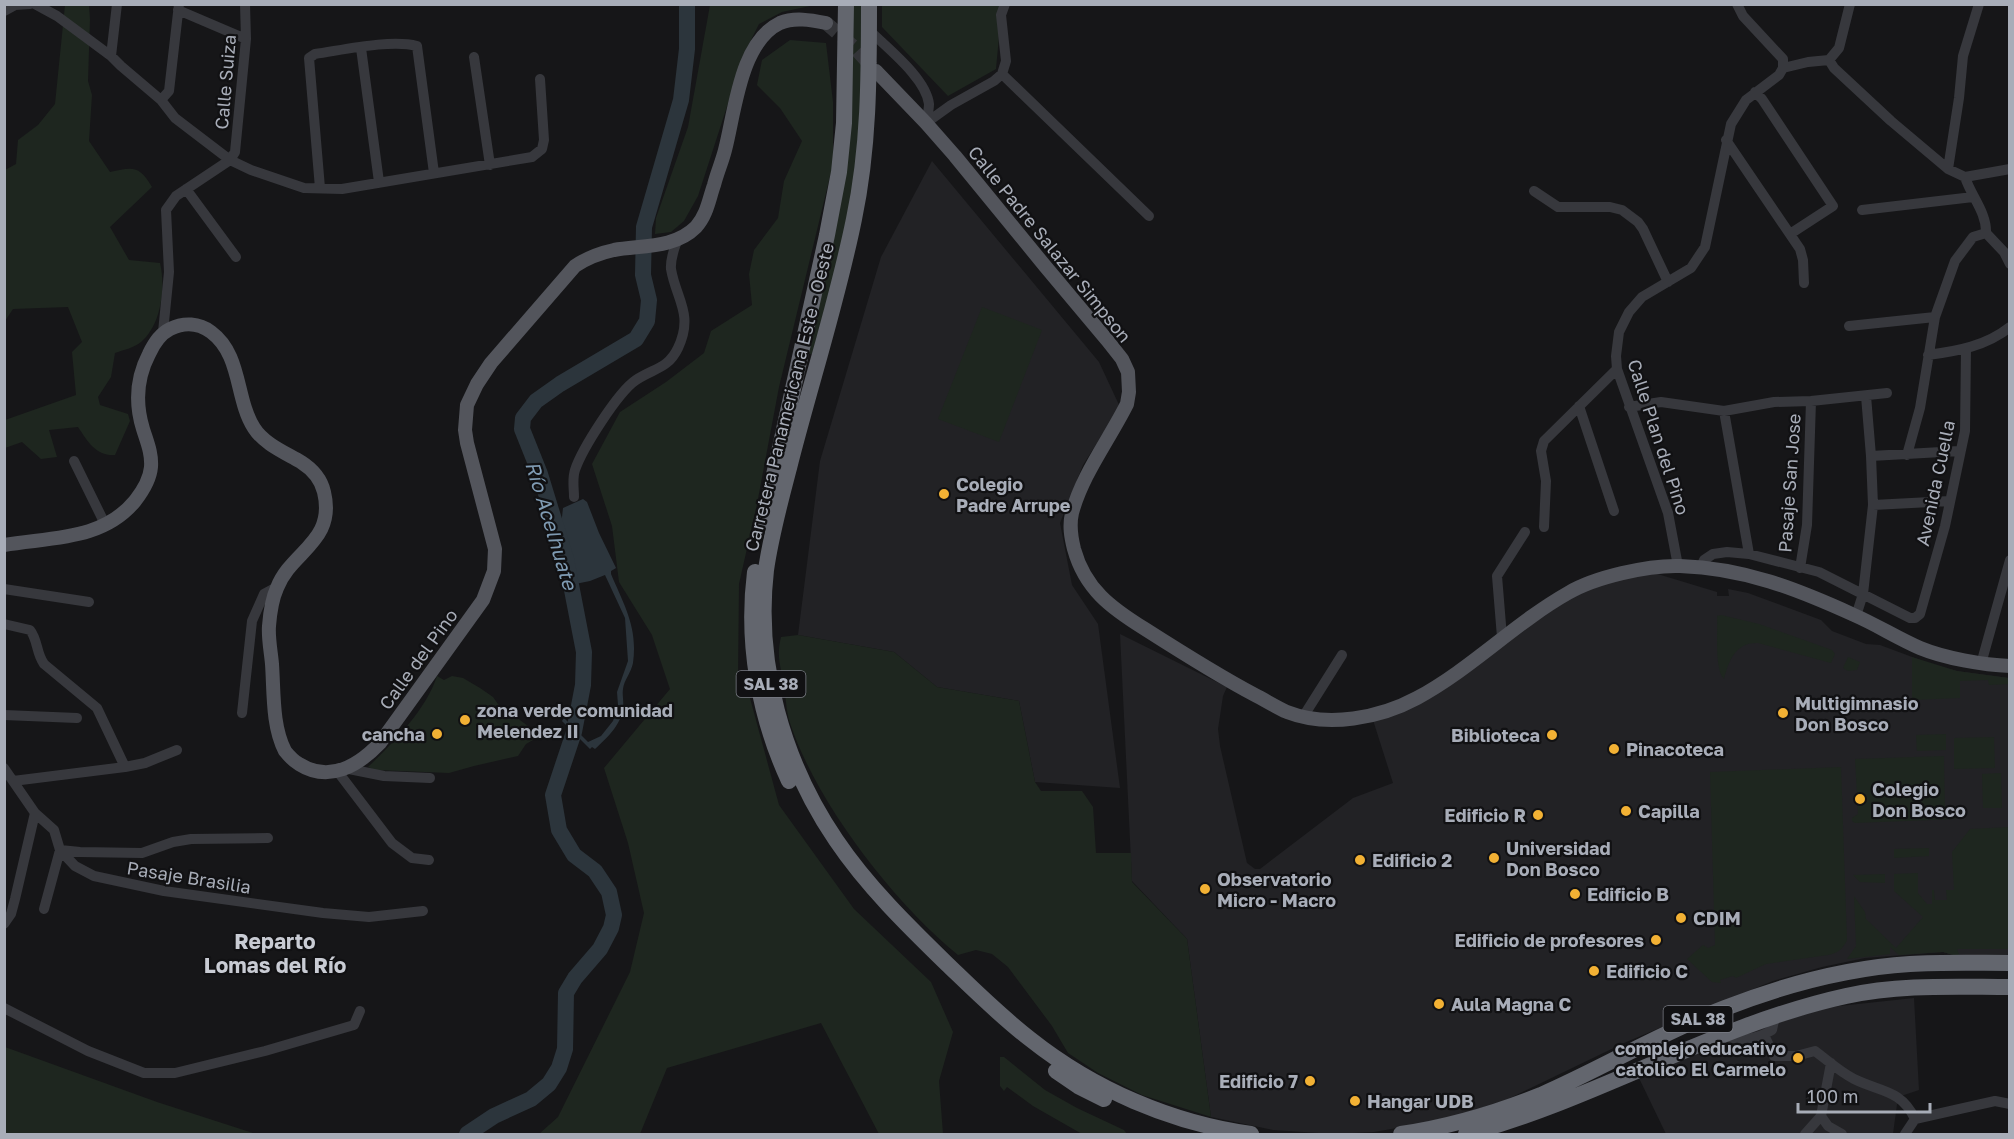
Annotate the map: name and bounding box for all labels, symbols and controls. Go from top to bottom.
street label: Calle Suiza [210,34,240,130]
street label: Calle Padre Salazar Simpson [964,141,1136,347]
street label: Carretera Panamericana Este - Oeste [740,240,838,554]
street label: Calle Plan del Pino [1623,356,1695,518]
street label: Pasaje San Jose [1773,413,1805,553]
street label: Avenida Cuella [1911,418,1959,548]
water label: Río Acelhuate [521,458,583,594]
place label: Colegio Padre Arrupe [956,473,1071,516]
marker: Colegio Padre Arrupe [937,487,951,501]
street label: Calle del Pino [374,604,462,714]
road number: SAL 38 [736,671,806,697]
place label: Multigimnasio Don Bosco [1795,692,1919,735]
place label: zona verde comunidad Melendez II [477,699,673,742]
marker: Multigimnasio Don Bosco [1776,706,1790,720]
marker: zona verde comunidad Melendez II [458,713,472,727]
place label: cancha [362,723,425,745]
place label: Biblioteca [1451,724,1540,746]
marker: cancha [430,727,444,741]
marker: Biblioteca [1545,728,1559,742]
place label: Pinacoteca [1626,738,1724,760]
marker: Pinacoteca [1607,742,1621,756]
place label: Colegio Don Bosco [1872,778,1966,821]
marker: Colegio Don Bosco [1853,792,1867,806]
place label: Capilla [1638,800,1700,822]
place label: Edificio R [1444,804,1526,826]
marker: Capilla [1619,804,1633,818]
marker: Edificio R [1531,808,1545,822]
place label: Universidad Don Bosco [1506,837,1611,880]
place label: Edificio 2 [1372,849,1452,871]
marker: Universidad Don Bosco [1487,851,1501,865]
marker: Edificio 2 [1353,853,1367,867]
street label: Pasaje Brasilia [125,856,253,898]
place label: Observatorio Micro - Macro [1217,868,1336,911]
marker: Observatorio Micro - Macro [1198,882,1212,896]
place label: Edificio B [1587,883,1669,905]
marker: Edificio B [1568,887,1582,901]
place label: CDIM [1693,907,1741,929]
marker: CDIM [1674,911,1688,925]
district label: Reparto Lomas del Río [204,928,346,978]
place label: Edificio de profesores [1455,929,1644,951]
marker: Edificio de profesores [1649,933,1663,947]
place label: Edificio C [1606,960,1688,982]
marker: Edificio C [1587,964,1601,978]
place label: Aula Magna C [1451,993,1572,1015]
marker: Aula Magna C [1432,997,1446,1011]
road number: SAL 38 [1664,1006,1732,1032]
place label: complejo educativo catolico El Carmelo [1615,1037,1786,1080]
marker: complejo educativo catolico El Carmelo [1791,1051,1805,1065]
place label: Edificio 7 [1219,1070,1298,1092]
marker: Edificio 7 [1303,1074,1317,1088]
scale bar [1798,1076,1930,1114]
text: 100 m [1807,1085,1858,1107]
place label: Hangar UDB [1367,1090,1474,1112]
marker: Hangar UDB [1348,1094,1362,1108]

